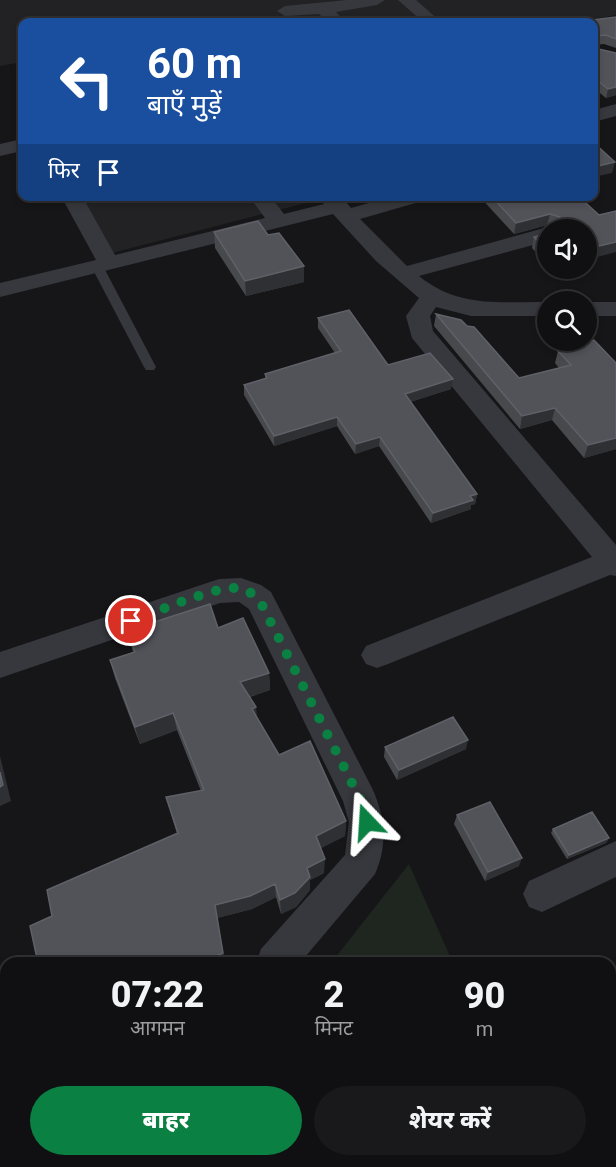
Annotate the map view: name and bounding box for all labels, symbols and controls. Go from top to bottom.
text: 60 m [147,39,242,88]
icon: left [48,42,126,120]
text: बाएँ मुड़ें [147,89,222,121]
icon: arrive [92,156,125,189]
text: फिर [48,158,80,183]
map controls [537,219,597,351]
button: sound [537,219,597,279]
button: search [537,291,597,351]
pin [105,595,156,646]
icon: arrive [114,604,147,637]
position arrow [335,790,399,854]
text: 07:22 [111,974,204,1016]
text: 2 [324,974,344,1016]
text: 90 [464,975,505,1017]
text: आगमन [130,1016,185,1040]
text: मिनट [315,1016,353,1040]
text: m [476,1017,493,1041]
button: बाहर [30,1086,302,1155]
button: शेयर करें [314,1086,586,1155]

